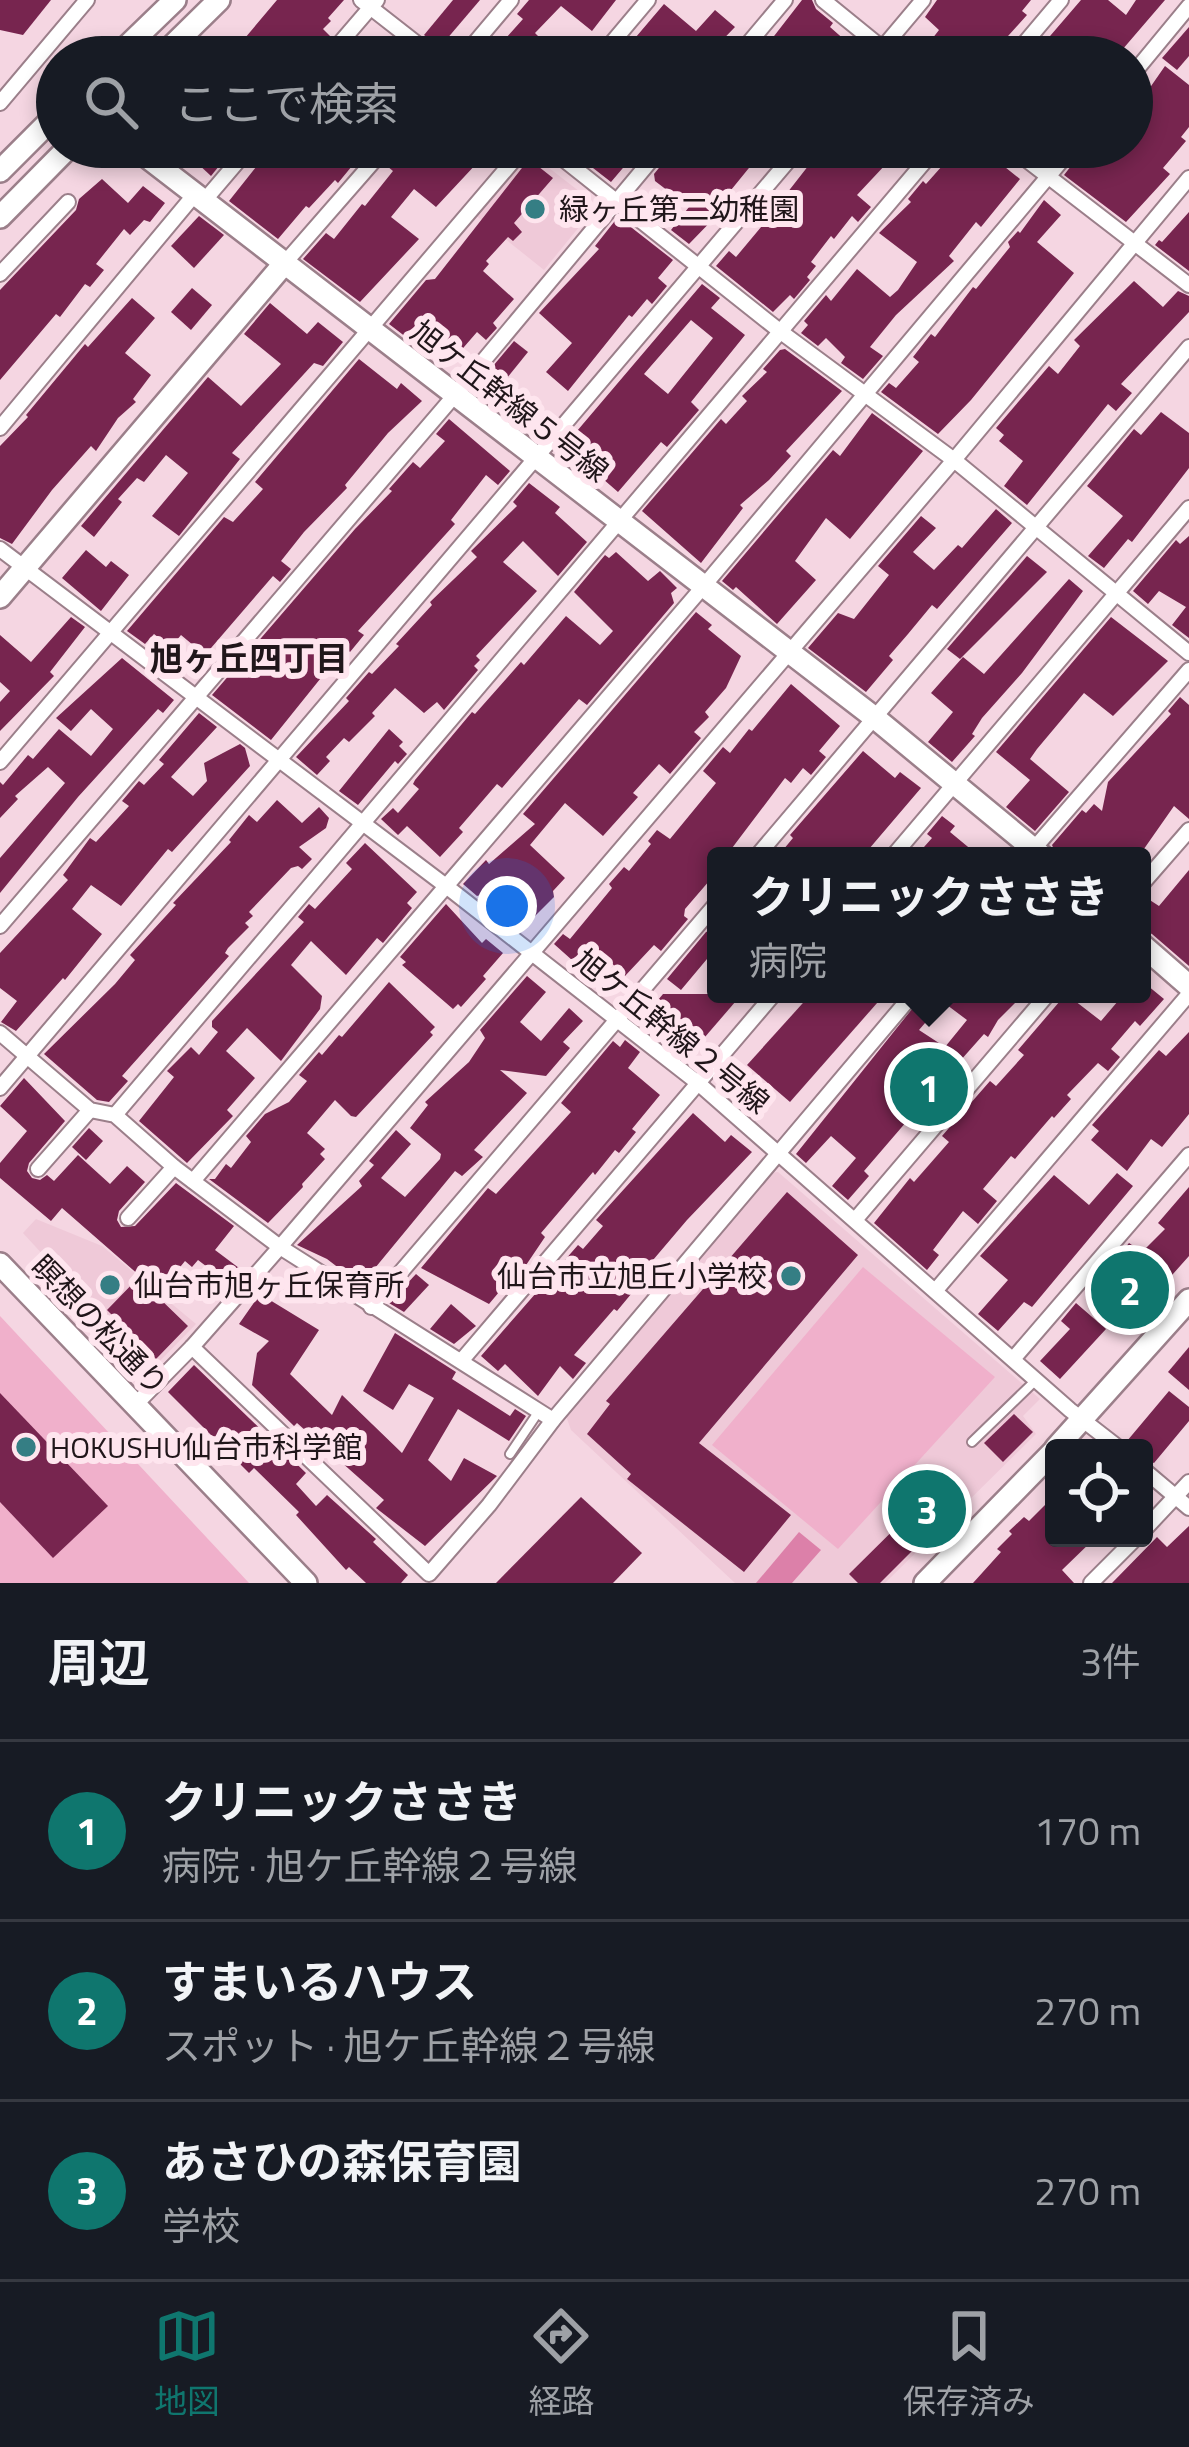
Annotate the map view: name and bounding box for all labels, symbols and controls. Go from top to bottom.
search box [36,36,1153,168]
icon: search [78,69,144,135]
text: ここで検索 [174,69,399,137]
place label: 緑ヶ丘第二幼稚園 [559,186,799,232]
marker: 緑ヶ丘第二幼稚園 [522,196,548,222]
street label: 旭ケ丘幹線５号線 [401,309,619,493]
district label: 旭ヶ丘四丁目 [150,633,348,683]
popup [707,847,1151,1003]
text: クリニックささき [749,862,1109,930]
your location [477,876,537,936]
text: 病院 [749,931,827,990]
street label: 旭ケ丘幹線２号線 [564,938,780,1124]
pin: 1 [890,1042,968,1132]
street label: 瞑想の松通り [21,1244,179,1406]
pin: 2 [1091,1245,1169,1335]
place label: 仙台市立旭丘小学校 [497,1253,767,1299]
place label: 仙台市旭ヶ丘保育所 [134,1262,404,1308]
marker: 仙台市立旭丘小学校 [778,1263,804,1289]
marker: 仙台市旭ヶ丘保育所 [97,1272,123,1298]
place label: HOKUSHU仙台市科学館 [50,1424,362,1470]
marker: HOKUSHU仙台市科学館 [13,1434,39,1460]
map controls [1045,1439,1153,1547]
button: locate [1045,1439,1153,1547]
pin: 3 [888,1464,966,1554]
text: 周辺 [48,1623,150,1701]
text: 3件 [1080,1632,1141,1691]
text: クリニックささき [162,1767,522,1835]
text: 1 [76,1801,98,1860]
text: 170 m [1034,1801,1141,1860]
text: 病院 · 旭ケ丘幹線２号線 [162,1836,578,1895]
text: すまいるハウス [162,1947,477,2015]
text: 2 [76,1981,98,2040]
text: 270 m [1034,1981,1141,2040]
text: スポット · 旭ケ丘幹線２号線 [162,2016,656,2075]
text: あさひの森保育園 [162,2127,522,2195]
text: 3 [76,2161,98,2220]
text: 270 m [1034,2161,1141,2220]
text: 学校 [162,2196,240,2255]
tab: 地図 [154,2303,220,2426]
tab: 経路 [528,2303,594,2426]
tab: 保存済み [903,2303,1035,2426]

